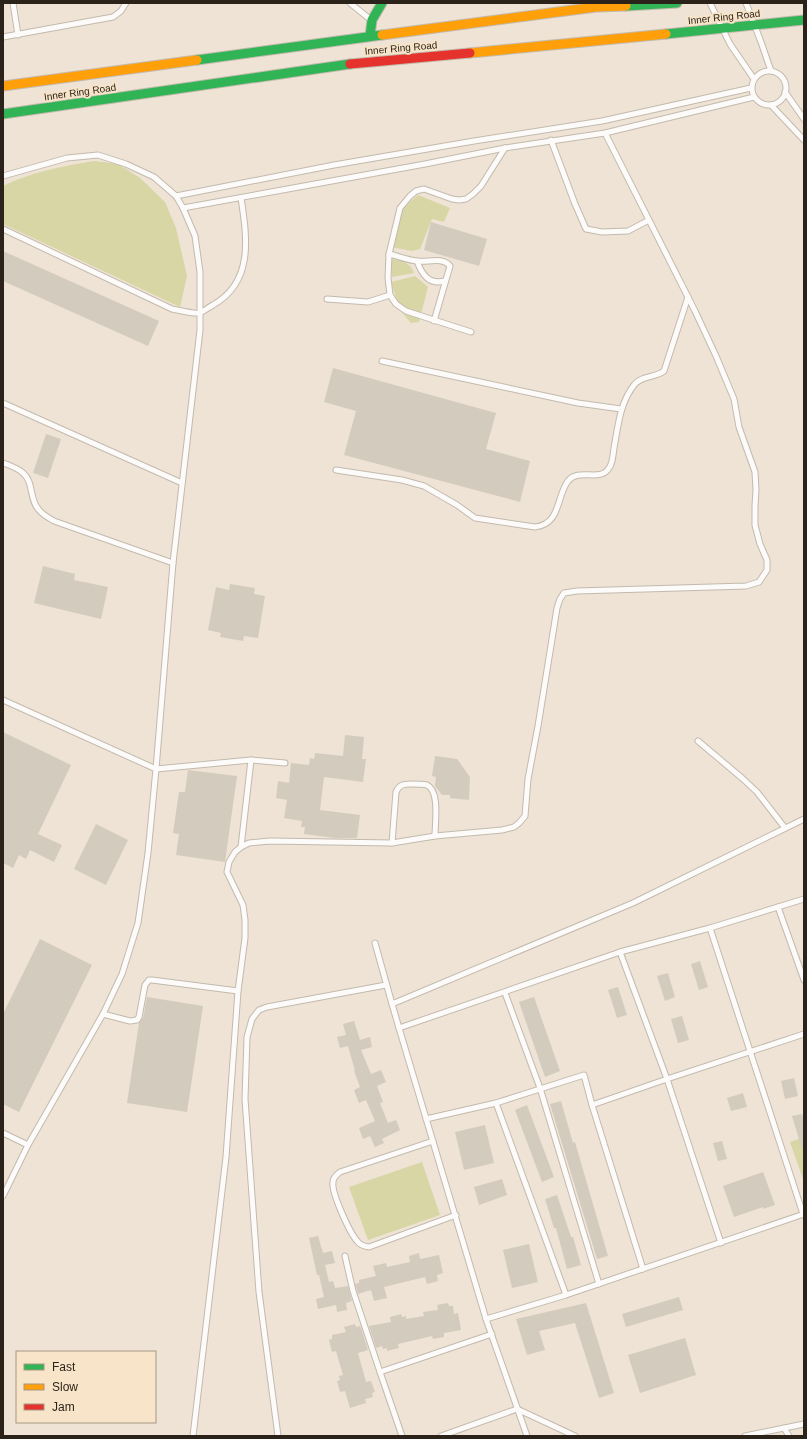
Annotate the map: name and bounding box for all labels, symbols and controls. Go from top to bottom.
street label: Inner Ring Road [687,8,761,26]
street label: Inner Ring Road [364,39,438,57]
street label: Inner Ring Road [43,81,117,103]
legend [16,1351,156,1423]
text: Fast [52,1360,76,1374]
text: Slow [52,1380,78,1394]
text: Jam [52,1400,75,1414]

